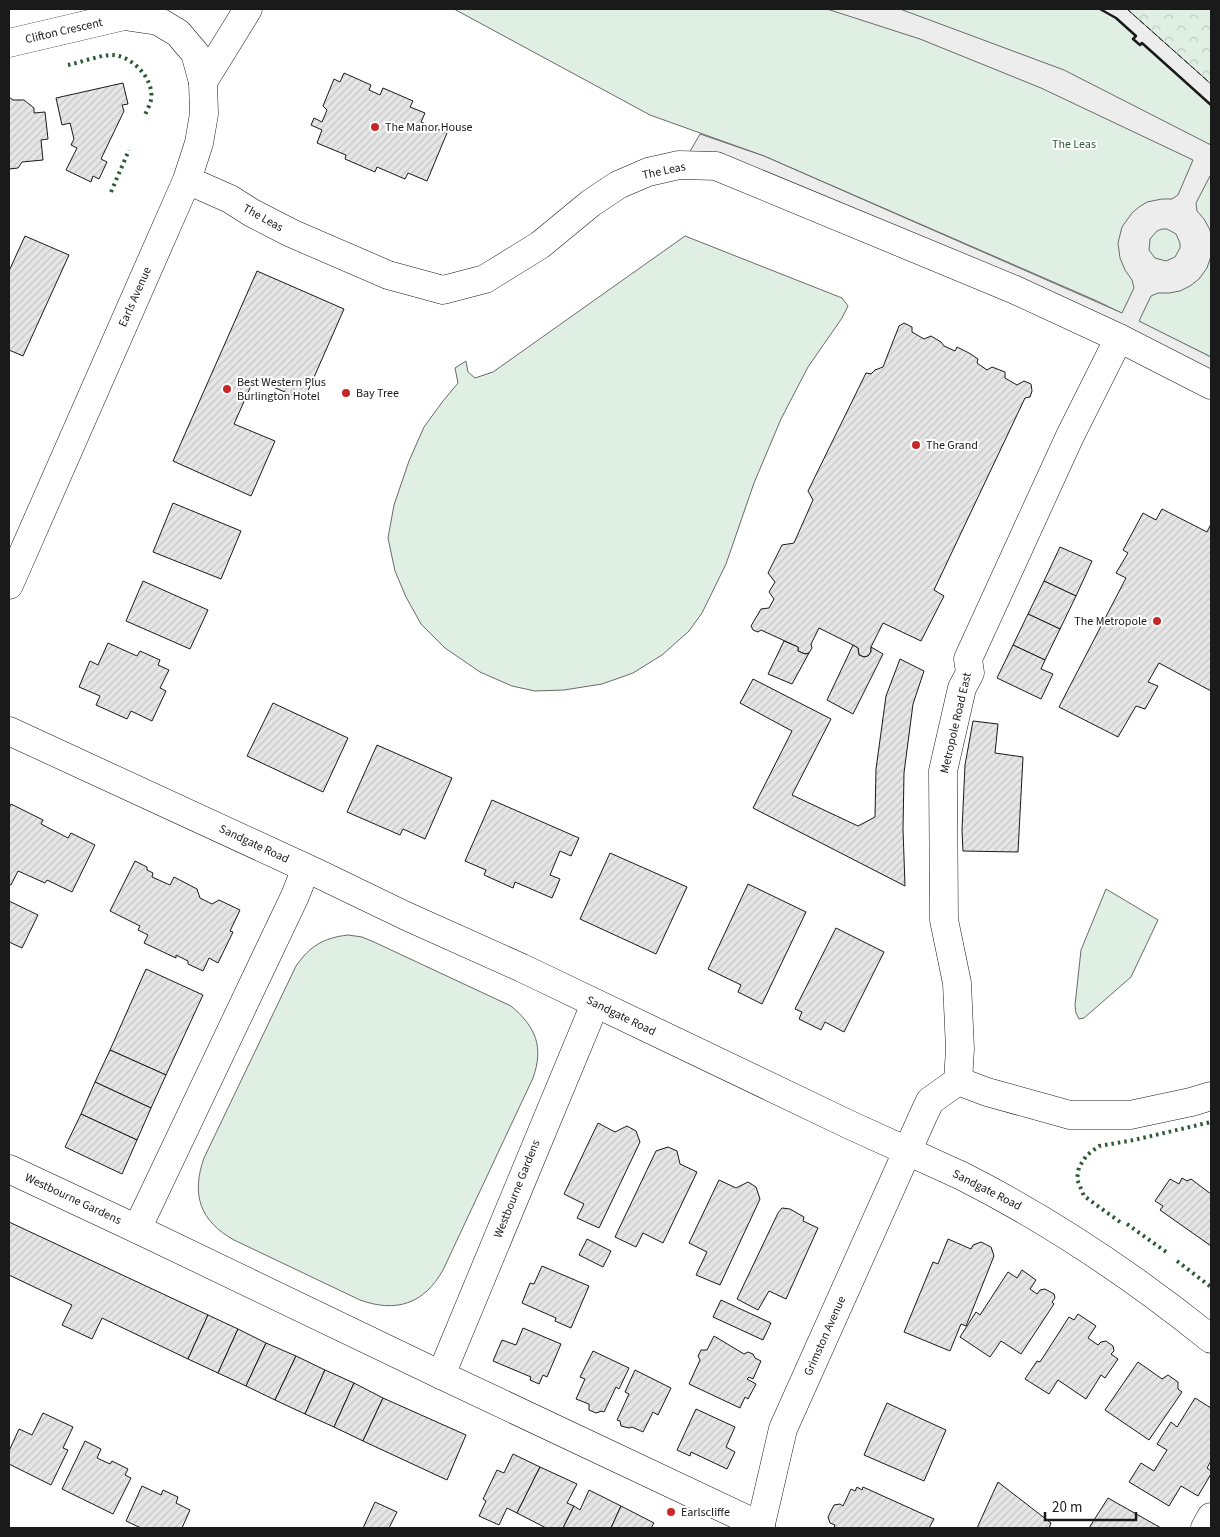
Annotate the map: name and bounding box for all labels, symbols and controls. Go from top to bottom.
street label: Clifton Crescent [24,14,104,48]
place label: The Manor House [385,119,473,136]
marker: The Manor House [369,121,381,133]
park label: The Leas [1052,136,1096,153]
street label: The Leas [641,158,687,184]
street label: The Leas [240,200,286,236]
street label: Earls Avenue [114,264,156,330]
place label: Best Western Plus Burlington Hotel [237,374,326,405]
marker: Best Western Plus Burlington Hotel [221,383,233,395]
place label: Bay Tree [356,385,399,402]
marker: Bay Tree [340,387,352,399]
place label: The Grand [926,437,978,454]
marker: The Grand [910,439,922,451]
place label: The Metropole [1074,613,1147,630]
marker: The Metropole [1151,615,1163,627]
street label: Metropole Road East [936,671,976,775]
street label: Sandgate Road [216,820,292,868]
street label: Sandgate Road [583,992,659,1040]
street label: Westbourne Gardens [490,1137,544,1241]
street label: Sandgate Road [950,1165,1024,1215]
street label: Westbourne Gardens [22,1169,124,1229]
street label: Grimston Avenue [800,1293,850,1379]
scale bar [1045,1490,1136,1522]
text: 20 m [1052,1497,1082,1518]
place label: Earlscliffe [681,1504,730,1521]
marker: Earlscliffe [665,1506,677,1518]

